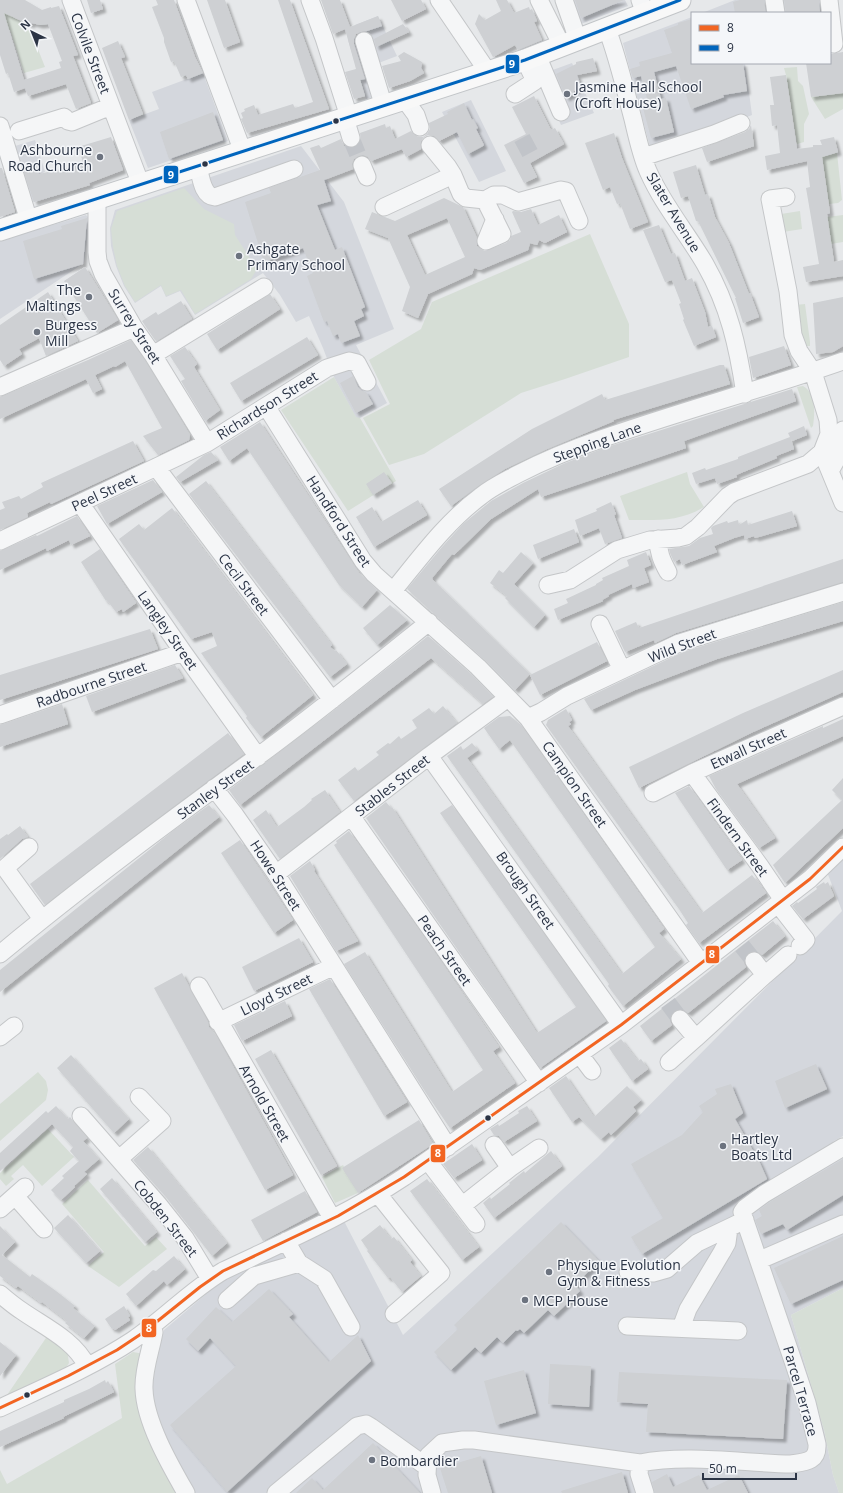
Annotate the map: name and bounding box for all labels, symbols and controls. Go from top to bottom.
street label: Colvile Street [67,10,115,96]
north arrow [12,12,52,52]
legend [691,12,831,64]
text: N [16,16,33,33]
text: 8 [727,19,734,36]
text: 9 [727,39,734,56]
line badge: 9 [505,54,520,74]
text: 9 [509,56,515,71]
place label: Jasmine Hall School (Croft House) [573,77,702,112]
marker: Jasmine Hall School (Croft House) [562,89,572,99]
unlabelled marker [331,116,341,126]
place label: Ashbourne Road Church [8,140,92,175]
marker: Ashbourne Road Church [95,152,105,162]
unlabelled marker [200,159,210,169]
line badge: 9 [163,165,179,184]
text: 9 [168,167,174,182]
street label: Slater Avenue [643,169,705,256]
place label: Ashgate Primary School [247,239,345,274]
marker: Ashgate Primary School [234,251,244,261]
place label: The Maltings [26,280,81,315]
street label: Surrey Street [104,285,166,367]
marker: The Maltings [84,292,94,302]
place label: Burgess Mill [45,315,97,350]
marker: Burgess Mill [32,327,42,337]
street label: Richardson Street [213,366,321,444]
street label: Stepping Lane [550,417,644,467]
street label: Peel Street [68,469,140,515]
street label: Handford Street [302,472,376,570]
street label: Cecil Street [214,549,274,619]
street label: Langley Street [134,587,202,673]
street label: Wild Street [645,623,719,667]
street label: Radbourne Street [33,656,149,712]
street label: Etwall Street [707,723,789,773]
street label: Campion Street [538,737,612,831]
street label: Stables Street [351,750,433,820]
street label: Stanley Street [173,755,257,823]
street label: Findern Street [703,794,773,880]
street label: Howe Street [246,836,306,914]
street label: Brough Street [492,847,560,933]
street label: Peach Street [414,911,476,989]
line badge: 8 [705,945,720,964]
text: 8 [709,946,715,961]
street label: Lloyd Street [237,968,315,1020]
street label: Arnold Street [235,1061,295,1145]
unlabelled marker [483,1113,493,1123]
place label: Hartley Boats Ltd [731,1129,792,1164]
marker: Hartley Boats Ltd [718,1141,728,1151]
line badge: 8 [430,1144,446,1163]
text: 8 [435,1145,441,1160]
street label: Cobden Street [130,1175,202,1261]
place label: Physique Evolution Gym & Fitness [557,1255,681,1290]
marker: Physique Evolution Gym & Fitness [544,1267,554,1277]
place label: MCP House [533,1291,608,1310]
marker: MCP House [520,1295,530,1305]
line badge: 8 [141,1318,157,1338]
text: 8 [146,1320,152,1335]
street label: Parcel Terrace [779,1344,823,1438]
unlabelled marker [22,1390,32,1400]
place label: Bombardier [380,1451,458,1470]
marker: Bombardier [367,1455,377,1465]
scale bar [703,1455,796,1481]
text: 50 m [709,1460,737,1477]

